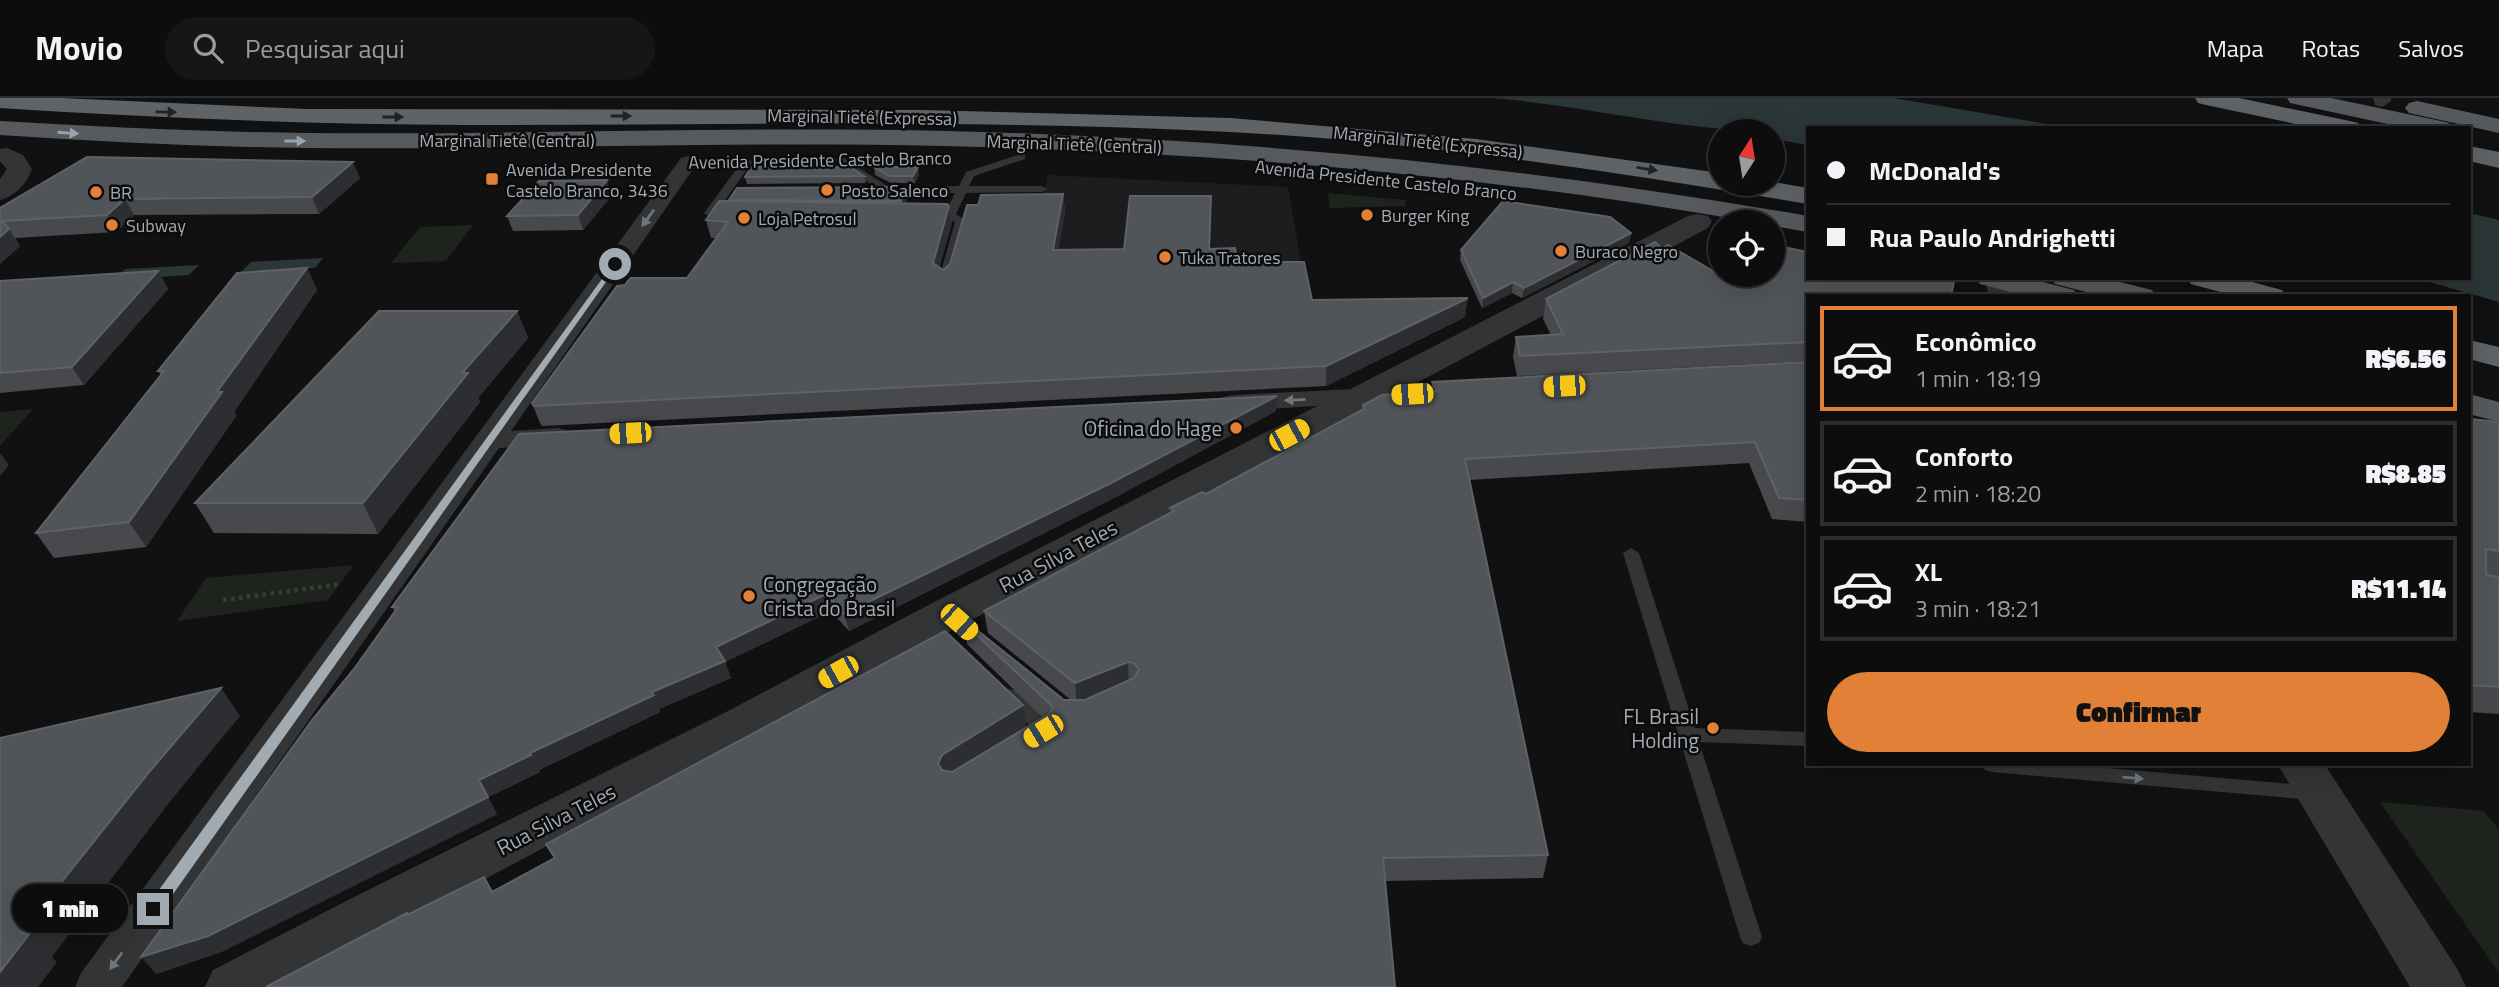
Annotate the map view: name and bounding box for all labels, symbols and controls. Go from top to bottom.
search box [165,17,655,80]
text: Movio [35,23,123,73]
icon: search [189,29,227,67]
text: Pesquisar aqui [245,29,405,68]
text: Mapa [2207,30,2263,66]
text: Rotas [2301,30,2360,66]
text: Salvos [2398,30,2464,66]
street label: Marginal Tietê (Expressa) [767,102,957,132]
one-way arrow [155,107,177,118]
one-way arrow [610,110,632,122]
one-way arrow [382,111,404,123]
street label: Marginal Tietê (Expressa) [1332,119,1524,165]
north arrow [1708,119,1785,196]
map controls [1708,119,1785,287]
street label: Marginal Tietê (Central) [419,127,595,154]
street label: Marginal Tietê (Central) [986,127,1162,161]
one-way arrow [57,128,79,139]
one-way arrow [285,135,307,147]
street label: Avenida Presidente Castelo Branco [688,144,952,176]
text: McDonald's [1869,151,2001,190]
street label: Avenida Presidente Castelo Branco [1254,153,1518,207]
place label: Avenida Presidente Castelo Branco, 3436 [506,156,668,204]
one-way arrow [1636,164,1658,175]
marker: Avenida Presidente Castelo Branco, 3436 [484,171,500,187]
place label: Posto Salenco [841,177,948,204]
place label: BR [110,179,132,206]
marker: Posto Salenco [819,182,835,198]
marker: BR [88,184,104,200]
place label: Burger King [1381,202,1469,229]
place label: Loja Petrosul [758,205,857,232]
marker: Burger King [1359,207,1375,223]
one-way arrow [641,209,655,227]
marker: Loja Petrosul [736,210,752,226]
button: locate [1708,210,1785,287]
place label: Subway [126,212,186,239]
marker: Subway [104,217,120,233]
text: Rua Paulo Andrighetti [1869,218,2116,257]
place label: Buraco Negro [1575,238,1678,265]
marker: Buraco Negro [1553,243,1569,259]
place label: Tuka Tratores [1179,244,1281,271]
route start [599,248,631,280]
marker: Tuka Tratores [1157,249,1173,265]
text: Econômico [1915,322,2037,361]
icon: car [1831,327,1894,390]
text: R$6.56 [2365,339,2446,378]
text: 1 min · 18:19 [1915,361,2041,396]
car [1543,374,1586,398]
car [1391,382,1434,406]
one-way arrow [1283,395,1305,406]
place label: Oficina do Hage [1084,412,1222,444]
car [1266,416,1313,454]
marker: Oficina do Hage [1228,420,1244,436]
car [609,421,652,445]
text: Conforto [1915,437,2013,476]
icon: car [1831,442,1894,505]
text: R$8.85 [2365,454,2446,493]
text: 2 min · 18:20 [1915,476,2041,511]
street label: Rua Silva Teles [993,511,1123,601]
text: XL [1915,552,1942,591]
icon: car [1831,557,1894,620]
place label: Congregação Crista do Brasil [763,568,895,624]
text: R$11.14 [2351,569,2446,608]
marker: Congregação Crista do Brasil [741,588,757,604]
text: 3 min · 18:21 [1915,591,2041,626]
car [937,600,982,644]
car [815,653,862,691]
button: Confirmar [1827,672,2450,752]
place label: FL Brasil Holding [1623,700,1699,756]
car [1020,711,1067,751]
marker: FL Brasil Holding [1705,720,1721,736]
one-way arrow [2122,773,2144,784]
street label: Rua Silva Teles [491,775,621,863]
callout: 1 min [13,884,128,934]
text: 1 min [41,891,99,926]
route end [137,893,169,925]
one-way arrow [109,952,123,970]

